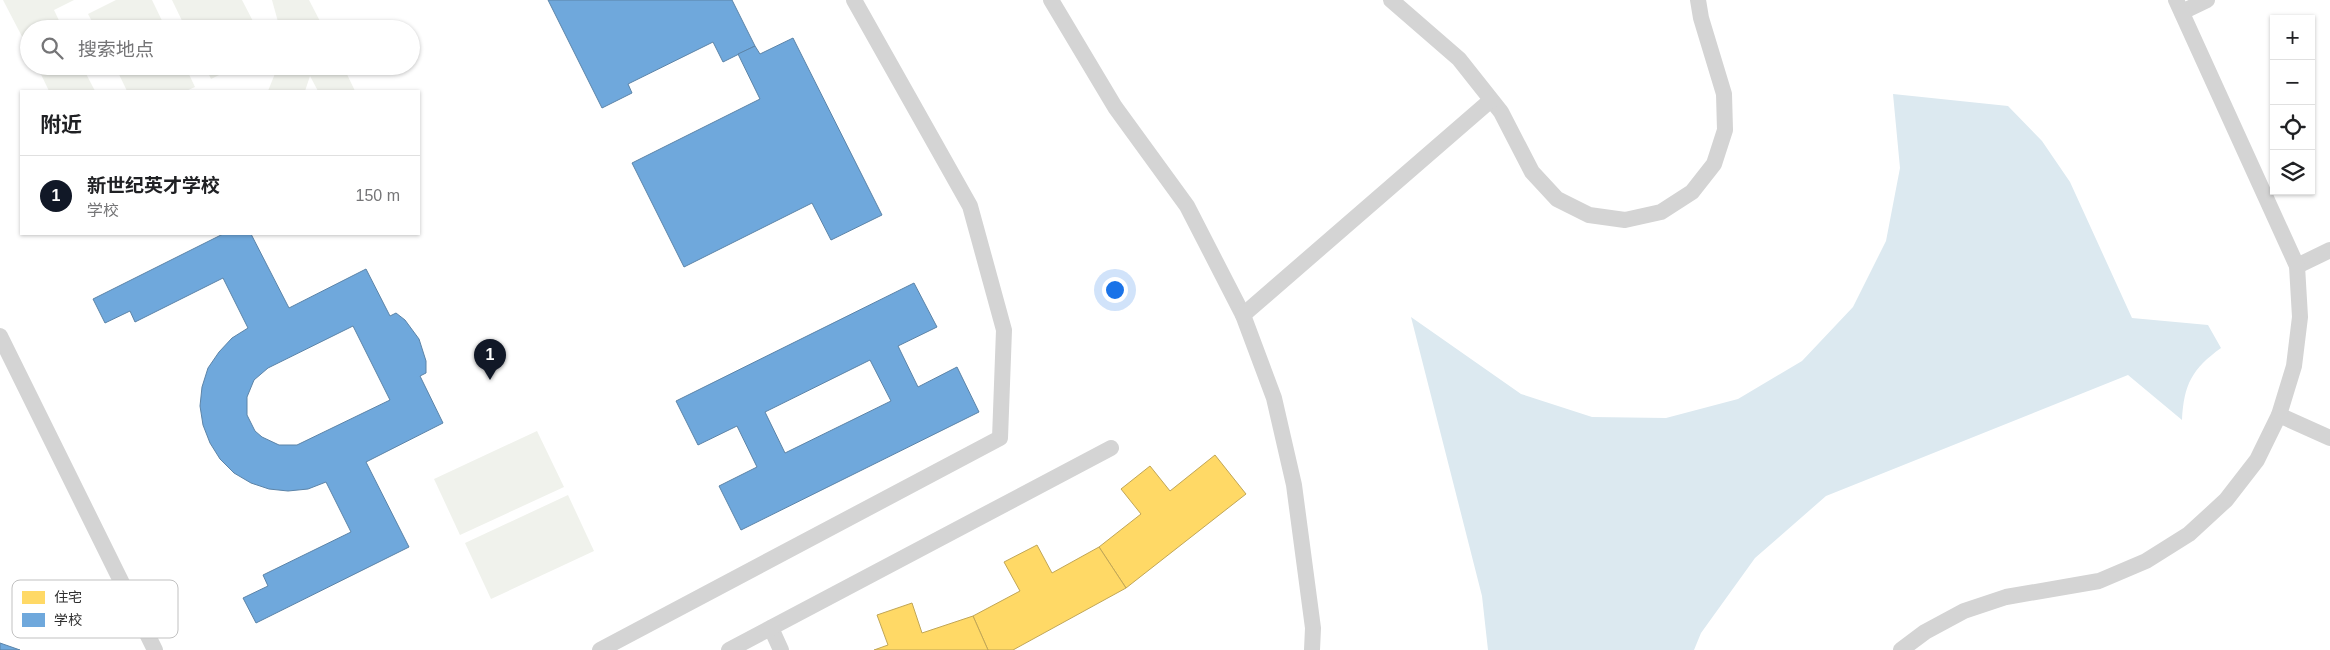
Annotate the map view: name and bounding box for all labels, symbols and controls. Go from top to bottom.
map controls [2270,15,2315,195]
button: + [2270,15,2315,60]
search box [20,20,420,75]
icon: search [38,34,66,62]
text: 搜索地点 [78,39,154,60]
button: − [2270,60,2315,105]
button: locate [2270,105,2315,150]
text: 附近 [40,113,82,136]
button: layers [2270,150,2315,195]
text: 新世纪英才学校 [87,175,220,196]
text: 1 [52,187,60,204]
text: 150 m [356,187,400,204]
text: 学校 [87,202,119,219]
your location [1102,277,1128,303]
pin: 1 [474,339,506,380]
legend [12,580,178,638]
text: 住宅 [54,589,82,605]
text: 学校 [54,612,82,628]

